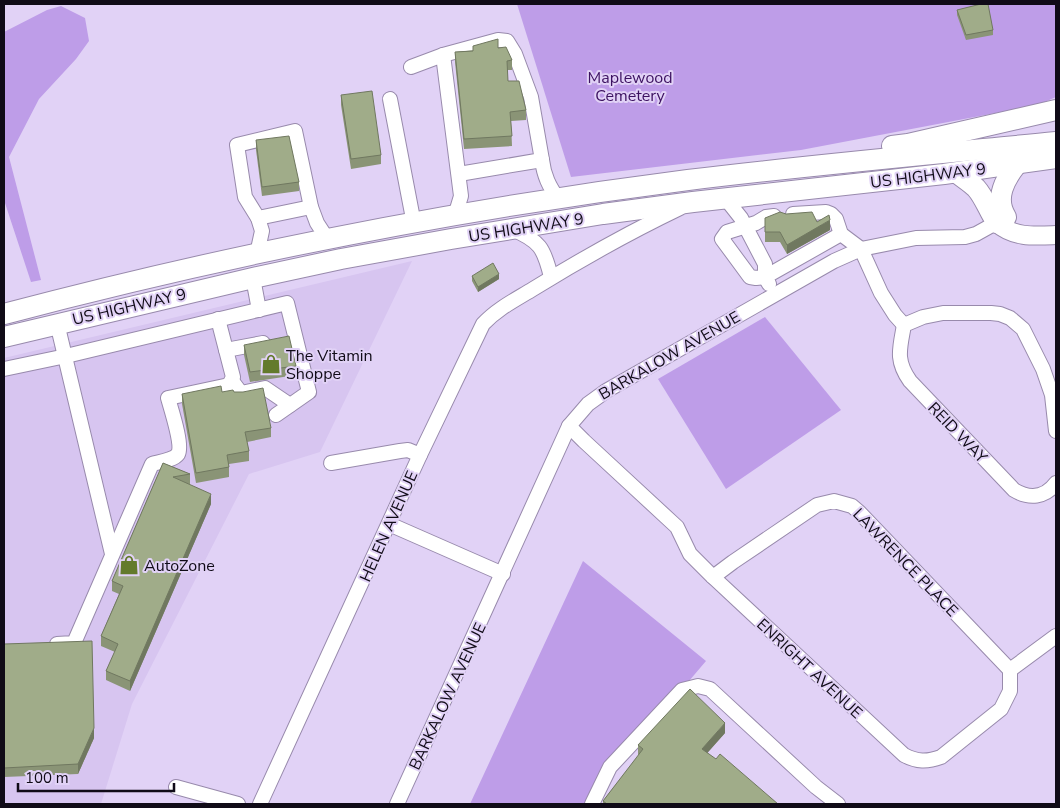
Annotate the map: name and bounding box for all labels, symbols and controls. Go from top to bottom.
park label: Maplewood Cemetery [587,67,673,107]
street label: US HIGHWAY 9 [869,158,987,194]
street label: US HIGHWAY 9 [467,208,585,248]
street label: US HIGHWAY 9 [70,283,188,331]
street label: BARKALOW AVENUE [595,306,744,405]
place label: The Vitamin Shoppe [286,345,373,385]
shop icon: The Vitamin Shoppe [260,353,282,375]
street label: REID WAY [923,397,992,468]
street label: HELEN AVENUE [355,467,423,585]
street label: LAWRENCE PLACE [848,504,963,622]
shop icon: AutoZone [118,554,140,576]
place label: AutoZone [144,555,215,577]
street label: ENRIGHT AVENUE [752,614,867,724]
street label: BARKALOW AVENUE [404,619,492,774]
scale bar [18,760,174,792]
text: 100 m [25,768,69,788]

